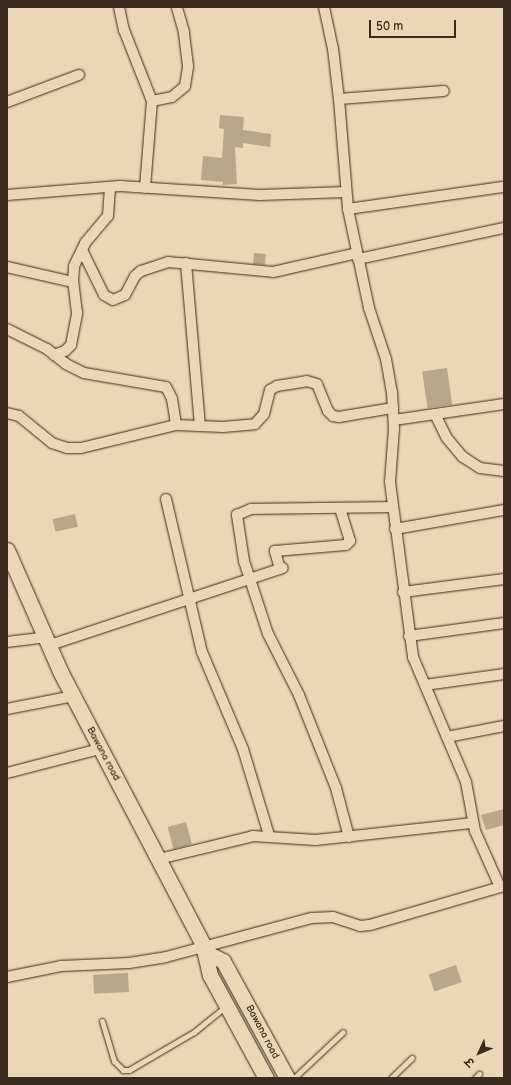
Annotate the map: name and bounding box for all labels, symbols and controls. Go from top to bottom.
scale bar [371,12,458,38]
text: 50 m [376,19,403,34]
street label: Bawana road [84,725,122,783]
street label: Bawana road [243,1003,281,1061]
north arrow [459,1033,499,1073]
text: उ [463,1055,477,1069]

